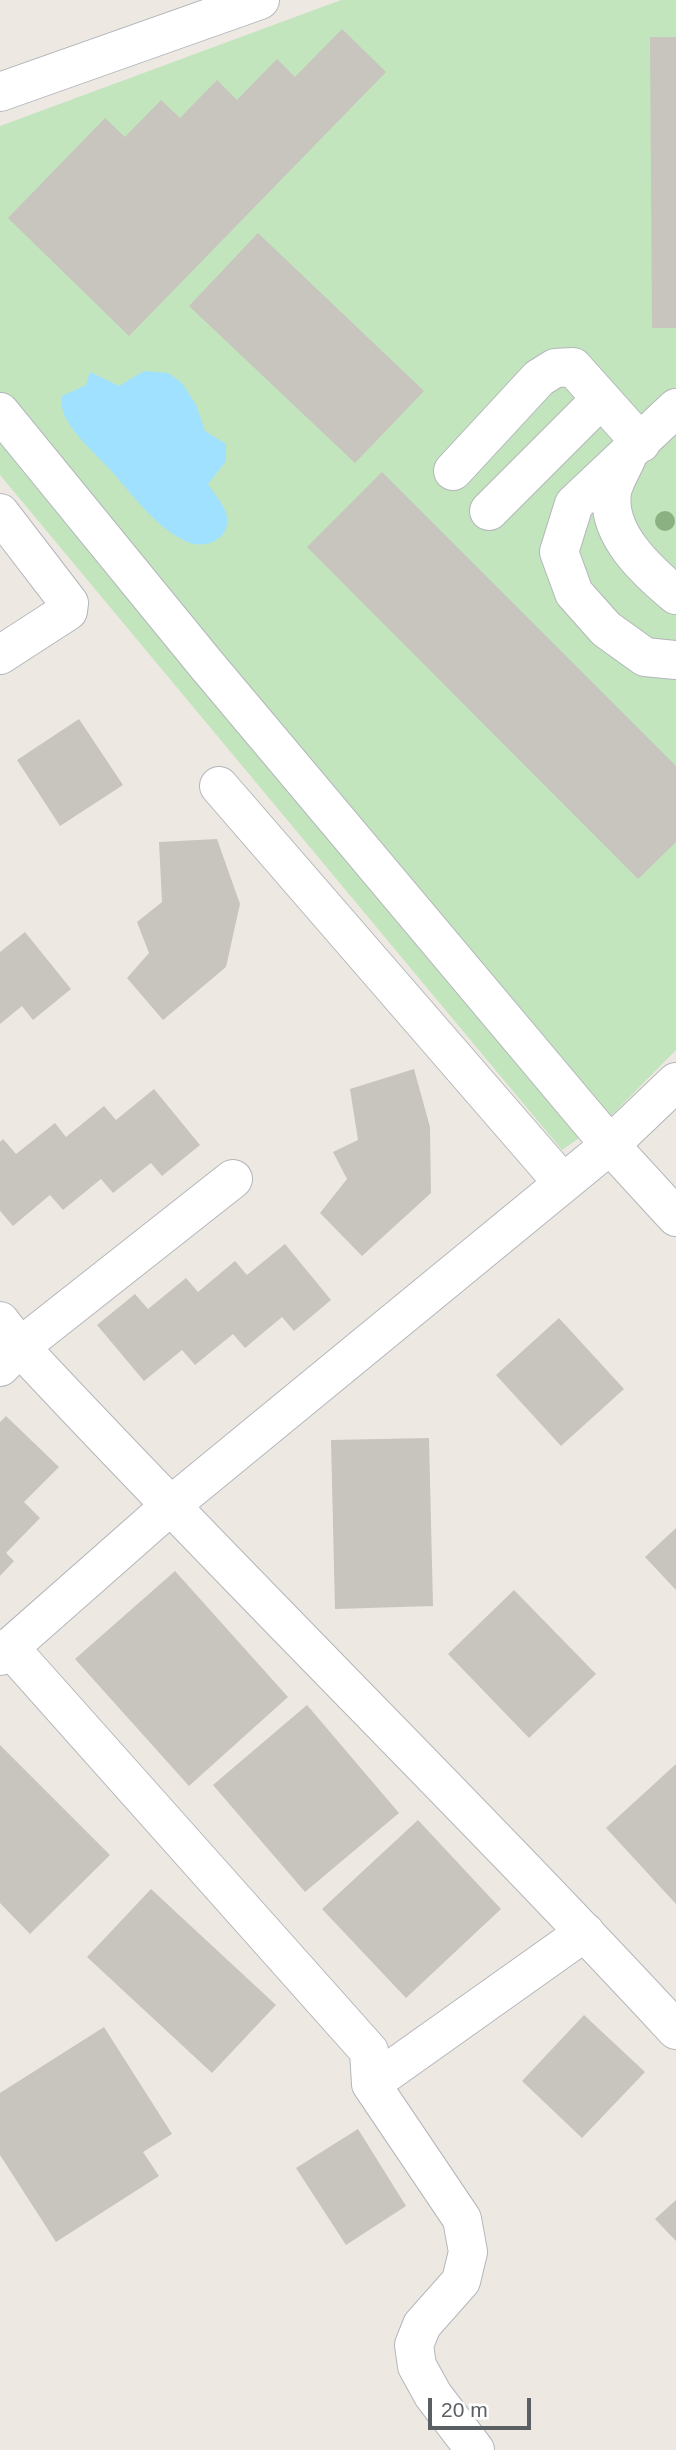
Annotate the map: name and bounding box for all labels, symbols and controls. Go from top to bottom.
scale bar [431,2384,534,2428]
text: 20 m [441,2398,488,2421]

